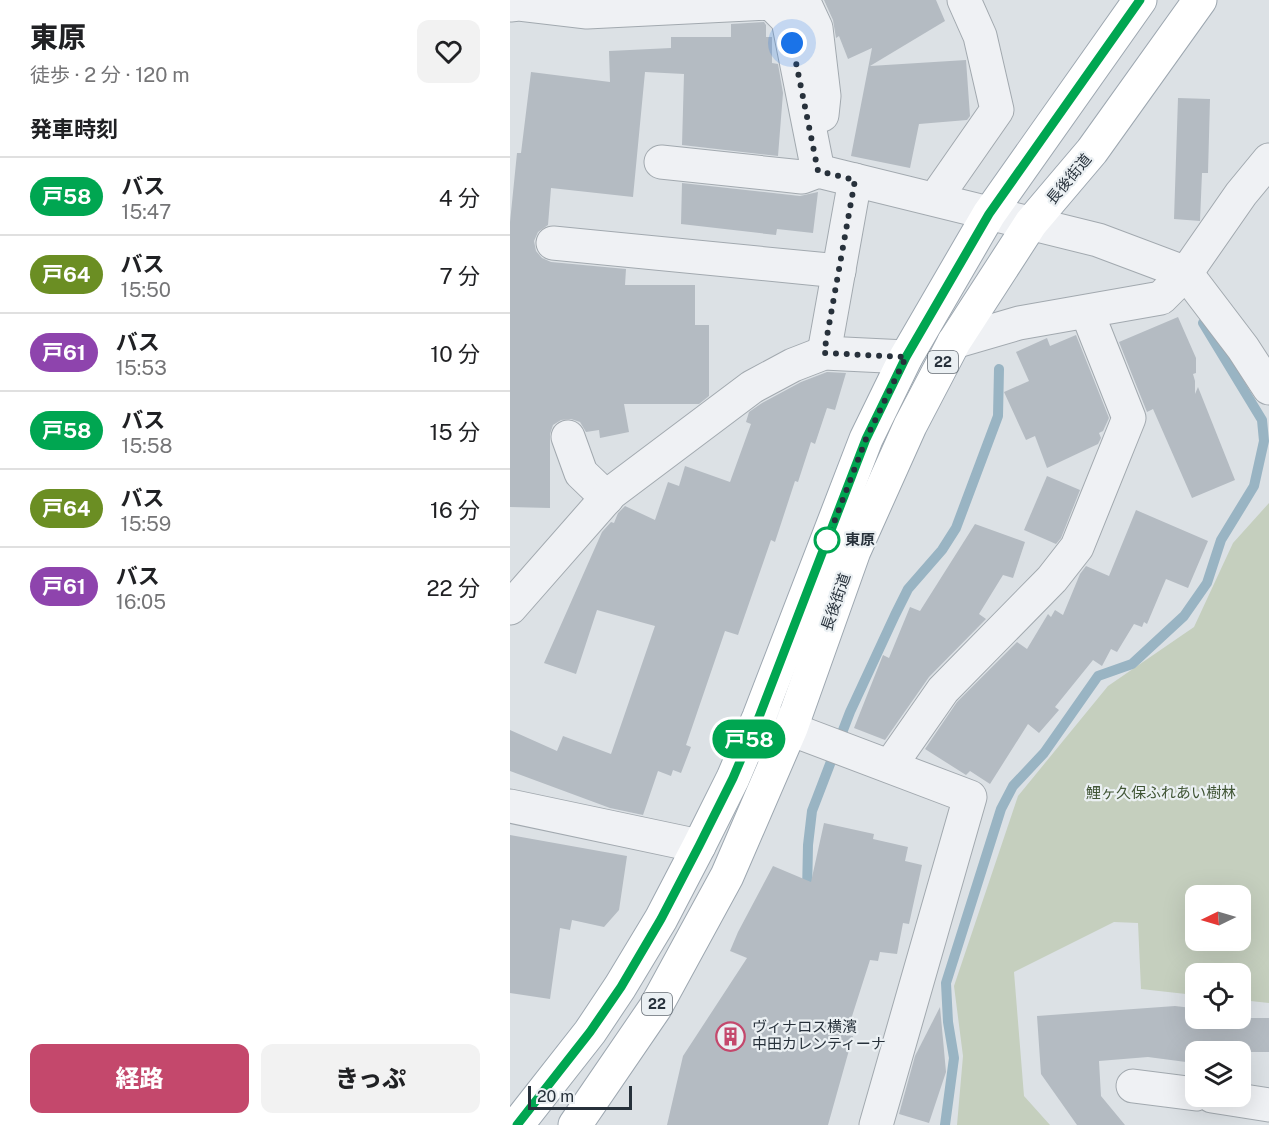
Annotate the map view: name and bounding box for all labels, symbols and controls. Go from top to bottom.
text: 東原 [30,20,86,53]
button: heart [417,20,480,83]
your location [777,28,807,58]
text: 徒歩 · 2 分 · 120 m [30,63,190,87]
text: 発車時刻 [30,116,118,142]
street label: 長後街道 [1043,150,1094,207]
text: バス [121,173,165,199]
text: 戸58 [42,184,91,209]
text: 4 分 [439,185,480,211]
text: 15:47 [121,200,171,224]
text: バス [121,251,165,277]
text: 戸64 [42,262,91,287]
text: 7 分 [439,263,480,289]
text: 15:50 [121,278,171,302]
text: バス [116,329,160,355]
text: 戸61 [42,340,86,365]
text: 10 分 [430,341,480,367]
road number: 22 [928,351,958,373]
text: 15:53 [116,356,167,380]
text: バス [121,407,165,433]
text: 戸58 [42,418,91,443]
text: 15 分 [430,419,480,445]
text: 15:58 [121,434,173,458]
text: バス [121,485,165,511]
text: 戸64 [42,496,91,521]
text: 16 分 [430,497,480,523]
text: 15:59 [121,512,171,536]
marker: 東原 [814,527,840,553]
place label: 東原 [845,531,875,548]
text: バス [116,563,160,589]
street label: 長後街道 [818,571,853,633]
text: 戸61 [42,574,86,599]
text: 22 分 [426,575,480,601]
text: 16:05 [116,590,166,614]
line badge: 戸58 [714,720,784,758]
text: 戸58 [724,727,774,752]
park label: 鯉ヶ久保ふれあい樹林 [1086,784,1236,801]
north arrow [1185,885,1251,951]
map controls [1185,885,1251,1107]
button: locate [1185,963,1251,1029]
road number: 22 [642,993,672,1015]
place label: ヴィナロス横濱 中田カレンティーナ [752,1018,886,1052]
building icon: ヴィナロス横濱 中田カレンティーナ [715,1020,747,1052]
button: layers [1185,1041,1251,1107]
button: 経路 [30,1044,249,1113]
button: きっぷ [261,1044,480,1113]
scale bar [528,1083,632,1110]
text: 20 m [537,1087,574,1106]

